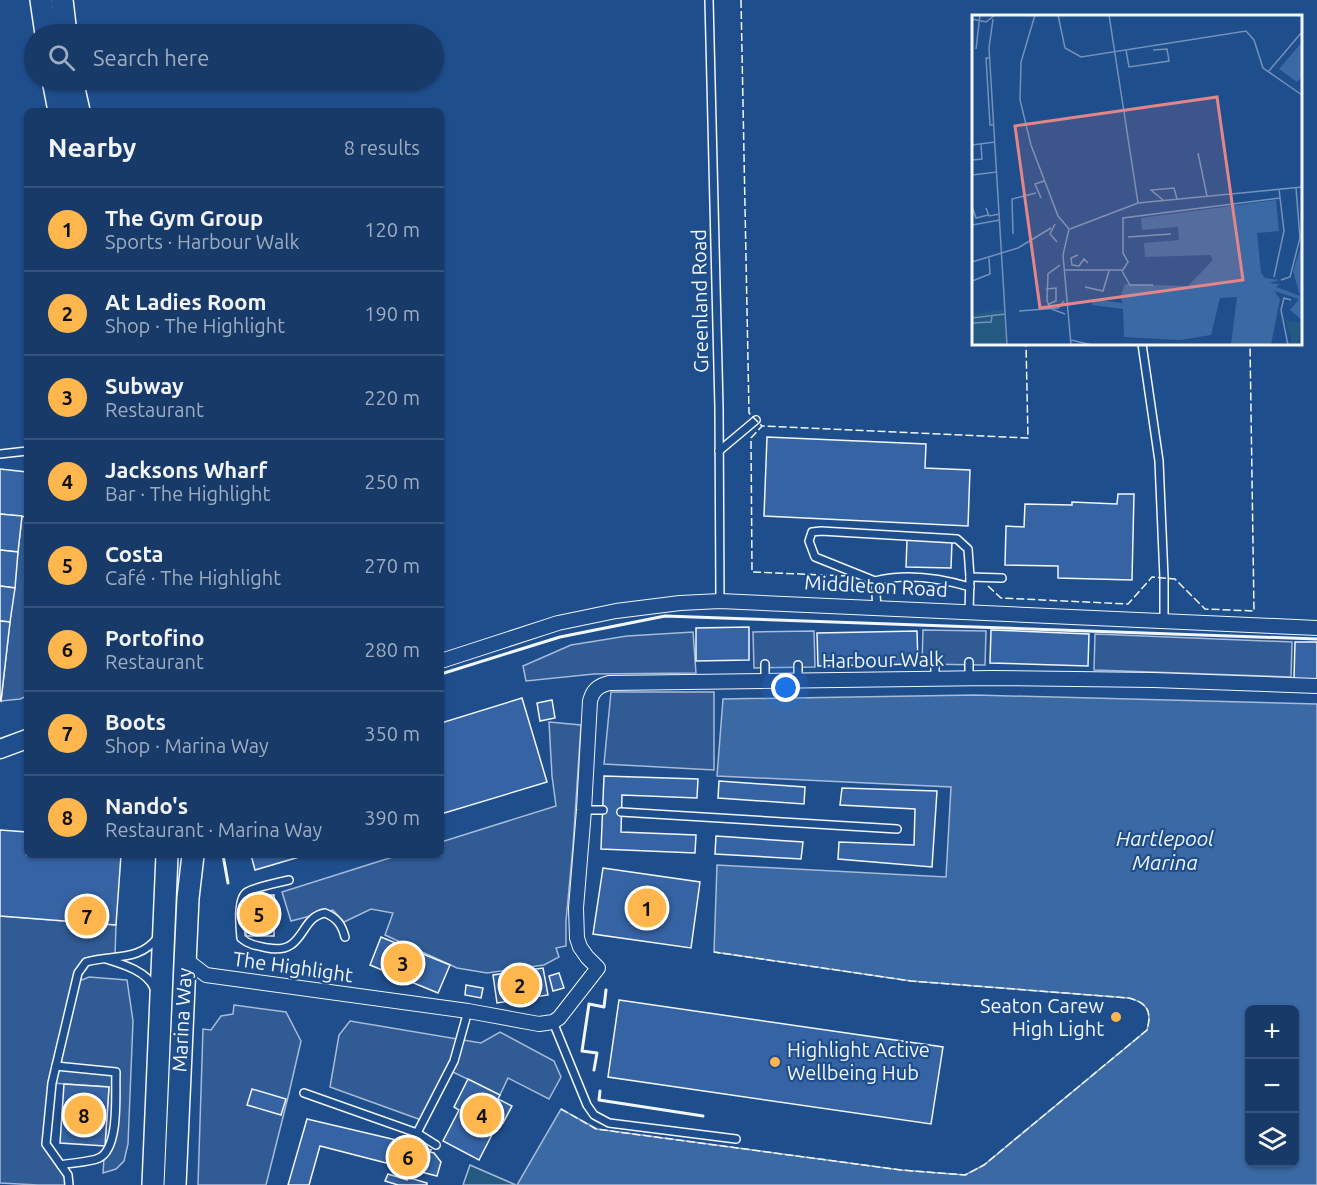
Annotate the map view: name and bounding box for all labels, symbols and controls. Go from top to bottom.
inset map [972,15,1302,345]
search box [24,24,444,90]
icon: search [45,41,78,74]
text: Search here [93,45,209,70]
text: Nearby [48,133,136,162]
text: 8 results [344,136,420,159]
text: The Gym Group [105,205,263,230]
text: 1 [62,218,73,241]
text: 120 m [364,218,420,241]
street label: Greenland Road [687,229,712,373]
text: Sports · Harbour Walk [105,230,300,253]
text: At Ladies Room [105,289,266,314]
text: 2 [62,302,73,325]
text: 190 m [364,302,420,325]
text: Shop · The Highlight [105,314,285,337]
text: Subway [105,373,184,398]
text: 3 [62,386,73,409]
text: 220 m [364,386,420,409]
text: Restaurant [105,398,204,421]
text: Jacksons Wharf [105,457,267,482]
text: 4 [62,470,73,493]
text: 250 m [364,470,420,493]
text: Bar · The Highlight [105,482,270,505]
text: Costa [105,541,164,566]
text: 5 [62,554,73,577]
text: 270 m [364,554,420,577]
text: Café · The Highlight [105,566,281,589]
street label: Middleton Road [804,570,948,601]
text: Portofino [105,625,205,650]
text: 6 [62,638,73,661]
text: 280 m [364,638,420,661]
street label: Harbour Walk [822,647,944,672]
text: Restaurant [105,650,204,673]
your location [771,673,800,702]
text: Boots [105,709,166,734]
text: 7 [62,722,73,745]
text: 350 m [364,722,420,745]
text: Shop · Marina Way [105,734,269,757]
text: Nando's [105,793,188,818]
text: 8 [62,806,73,829]
text: 390 m [364,806,420,829]
text: Restaurant · Marina Way [105,818,322,841]
water label: Hartlepool Marina [1116,826,1214,874]
pin: 1 [628,886,666,930]
pin: 5 [240,892,278,936]
pin: 7 [68,894,106,938]
pin: 3 [384,940,422,986]
street label: The Highlight [232,947,355,986]
pin: 2 [500,962,540,1008]
street label: Marina Way [167,967,196,1073]
place label: Seaton Carew High Light [980,994,1104,1040]
map controls [1245,1005,1299,1167]
button: + [1245,1005,1299,1059]
marker: Seaton Carew High Light [1109,1010,1123,1024]
place label: Highlight Active Wellbeing Hub [787,1038,930,1084]
marker: Highlight Active Wellbeing Hub [768,1055,782,1069]
button: − [1245,1059,1299,1113]
pin: 8 [64,1092,104,1138]
pin: 4 [462,1092,502,1138]
button: layers [1245,1113,1299,1167]
pin: 6 [388,1134,428,1180]

